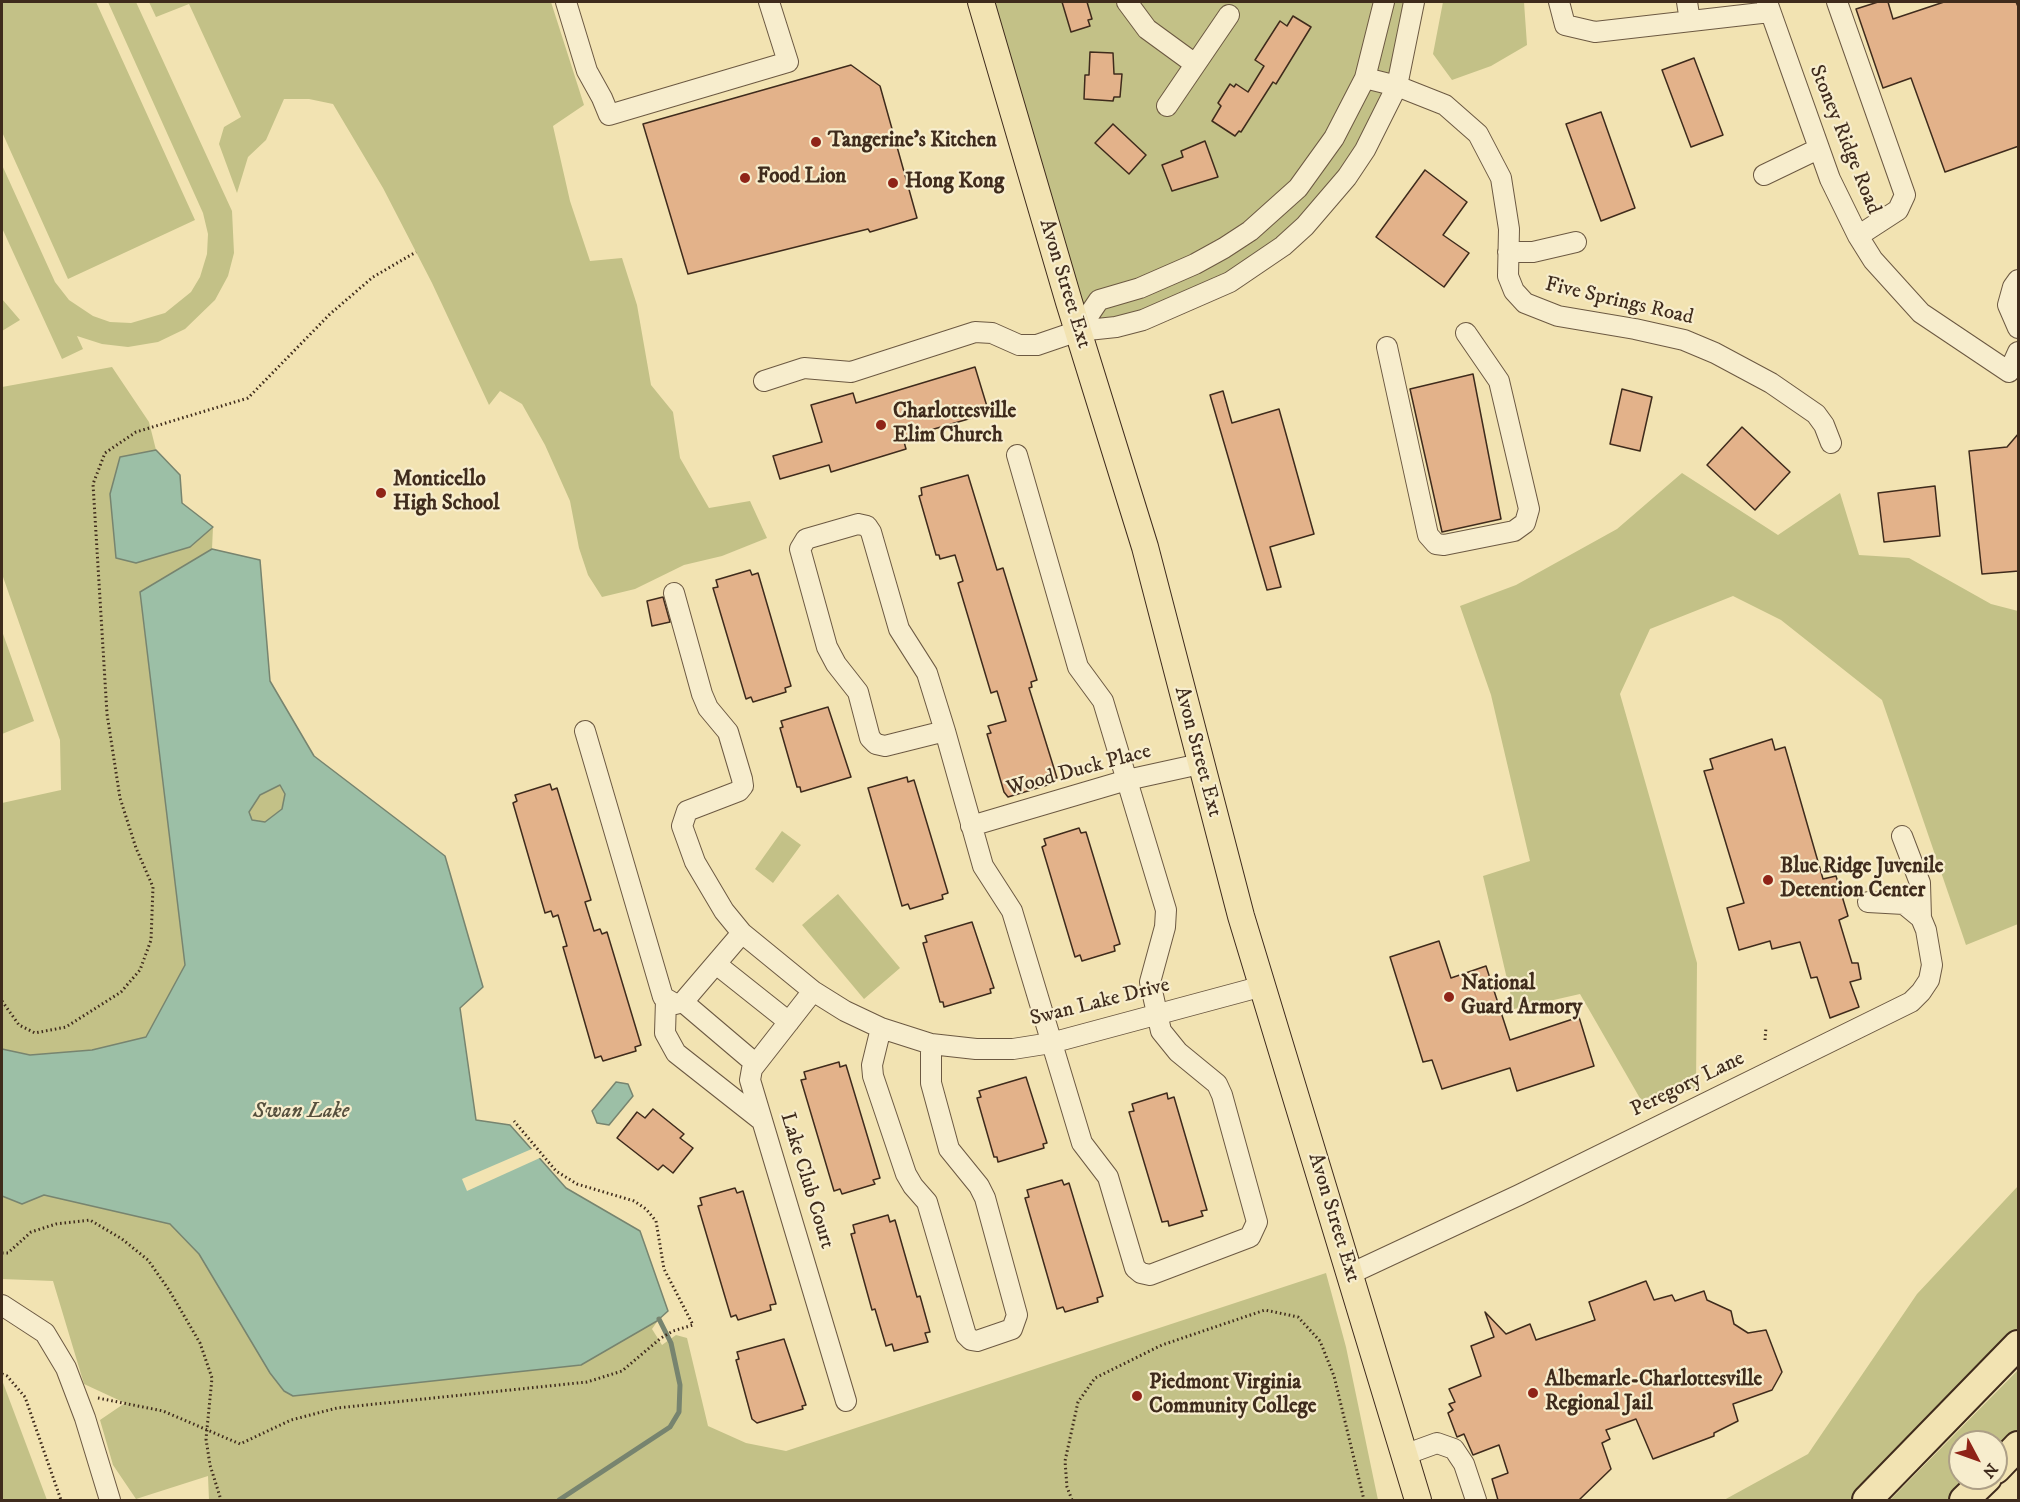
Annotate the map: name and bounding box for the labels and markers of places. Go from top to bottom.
place label: Tangerine's Kitchen [828,129,997,155]
marker: Tangerine's Kitchen [809,135,823,149]
place label: Food Lion [757,165,846,191]
place label: Hong Kong [905,170,1004,196]
marker: Food Lion [738,171,752,185]
marker: Hong Kong [886,176,900,190]
place label: Charlottesville Elim Church [893,400,1016,450]
marker: Charlottesville Elim Church [874,418,888,432]
place label: Monticello High School [393,468,499,518]
marker: Monticello High School [374,486,388,500]
place label: Blue Ridge Juvenile Detention Center [1780,855,1943,905]
marker: Blue Ridge Juvenile Detention Center [1761,873,1775,887]
place label: National Guard Armory [1461,972,1582,1022]
marker: National Guard Armory [1442,990,1456,1004]
place label: Albemarle-Charlottesville Regional Jail [1545,1368,1762,1418]
place label: Piedmont Virginia Community College [1149,1371,1317,1421]
marker: Albemarle-Charlottesville Regional Jail [1526,1386,1540,1400]
marker: Piedmont Virginia Community College [1130,1389,1144,1403]

